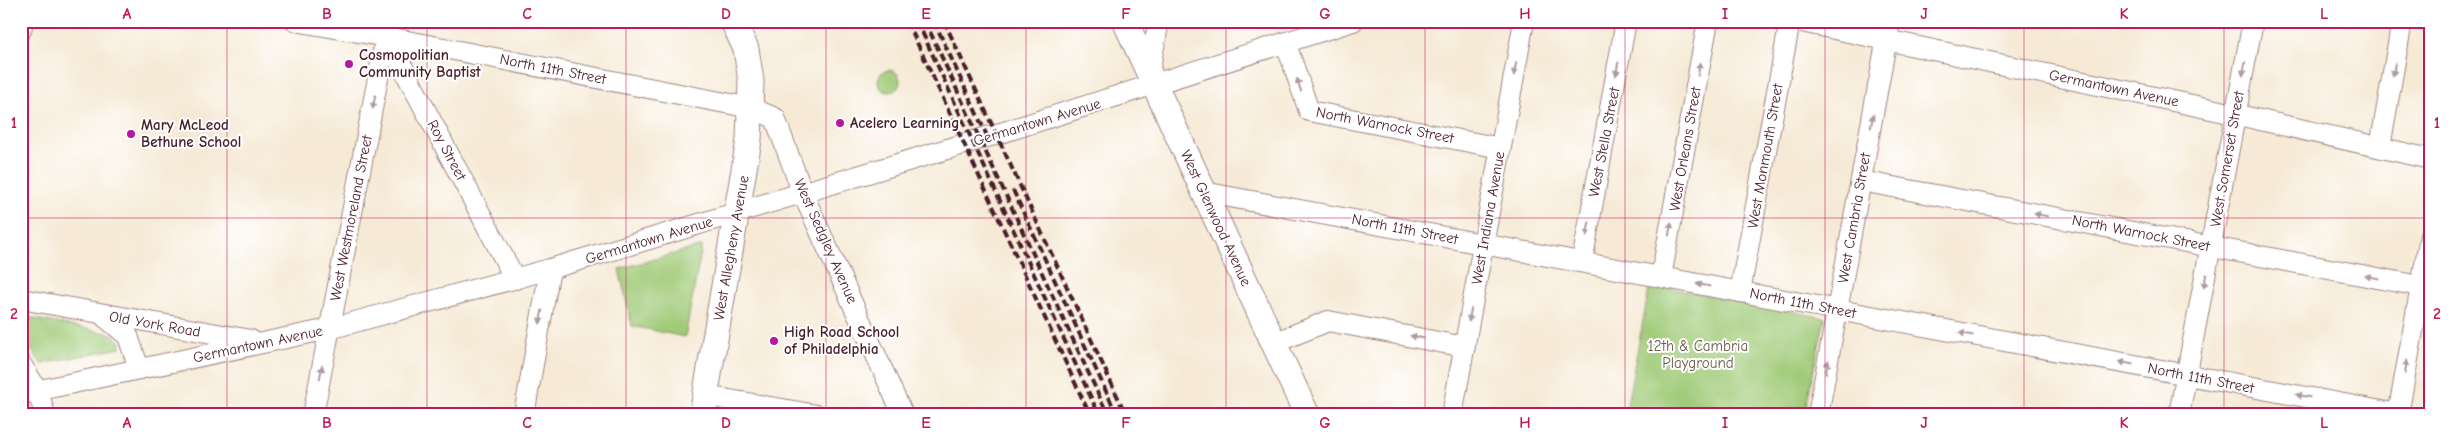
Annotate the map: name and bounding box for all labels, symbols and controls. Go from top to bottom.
text: A [123,5,132,23]
text: B [322,5,332,23]
text: C [522,5,532,23]
text: D [721,5,731,23]
text: E [921,5,931,23]
text: F [1121,5,1131,23]
text: G [1319,5,1331,23]
text: H [1519,5,1531,23]
text: I [1722,5,1728,23]
text: J [1920,5,1928,23]
text: K [2119,5,2129,23]
text: L [2320,5,2328,23]
place label: Cosmopolitian Community Baptist [359,46,482,81]
street label: North 11th Street [498,50,608,88]
marker: Cosmopolitian Community Baptist [343,58,355,70]
one-way arrow [1696,61,1704,77]
one-way arrow [1510,62,1518,78]
one-way arrow [1613,62,1621,78]
one-way arrow [2239,62,2247,78]
one-way arrow [2389,62,2397,78]
street label: Germantown Avenue [2047,65,2181,111]
one-way arrow [1295,77,1302,92]
street label: West Monmouth Street [1743,81,1787,230]
street label: West Stella Street [1585,85,1624,198]
street label: West Orleans Street [1665,85,1705,213]
street label: West Somerset Street [2206,89,2248,228]
one-way arrow [370,94,378,109]
street label: Germantown Avenue [971,94,1103,150]
street label: North Warnock Street [1315,103,1456,147]
one-way arrow [1868,113,1876,129]
text: 1 [11,114,17,132]
place label: Acelero Learning [850,114,959,132]
text: 1 [2434,114,2440,132]
place label: Mary McLeod Bethune School [141,116,241,151]
street label: Roy Street [424,117,471,184]
marker: Acelero Learning [834,117,846,129]
marker: Mary McLeod Bethune School [125,128,137,140]
street label: West Westmoreland Street [326,133,376,302]
street label: West Glenwood Avenue [1177,147,1256,289]
street label: West Indiana Avenue [1467,149,1509,286]
street label: West Cambria Street [1834,151,1874,285]
street label: West Allegheny Avenue [709,174,753,322]
street label: West Sedgley Avenue [790,176,862,307]
street label: North 11th Street [1350,210,1460,248]
one-way arrow [2032,210,2048,218]
street label: North Warnock Street [2071,211,2212,255]
street label: Germantown Avenue [583,212,715,268]
one-way arrow [1583,221,1591,237]
one-way arrow [1666,221,1674,237]
one-way arrow [2200,273,2208,289]
one-way arrow [2364,273,2380,281]
one-way arrow [1695,280,1711,288]
street label: North 11th Street [1748,284,1858,322]
text: 2 [10,305,18,323]
text: 2 [2433,305,2441,323]
street label: Old York Road [108,307,202,341]
one-way arrow [1466,308,1474,324]
one-way arrow [537,310,545,326]
street label: Germantown Avenue [191,321,325,367]
place label: High Road School of Philadelphia [784,323,899,358]
one-way arrow [1958,329,1974,337]
one-way arrow [1409,333,1425,341]
marker: High Road School of Philadelphia [768,335,780,347]
park label: 12th & Cambria Playground [1648,337,1748,372]
one-way arrow [1823,358,1831,374]
one-way arrow [2403,358,2411,374]
one-way arrow [2118,359,2134,367]
street label: North 11th Street [2146,359,2256,397]
one-way arrow [317,363,325,379]
one-way arrow [2295,392,2311,400]
text: A [123,414,132,432]
text: B [322,414,332,432]
text: C [522,414,532,432]
text: D [721,414,731,432]
text: E [921,414,931,432]
text: F [1121,414,1131,432]
text: G [1319,414,1331,432]
text: H [1519,414,1531,432]
text: I [1722,414,1728,432]
text: J [1920,414,1928,432]
text: K [2119,414,2129,432]
text: L [2320,414,2328,432]

